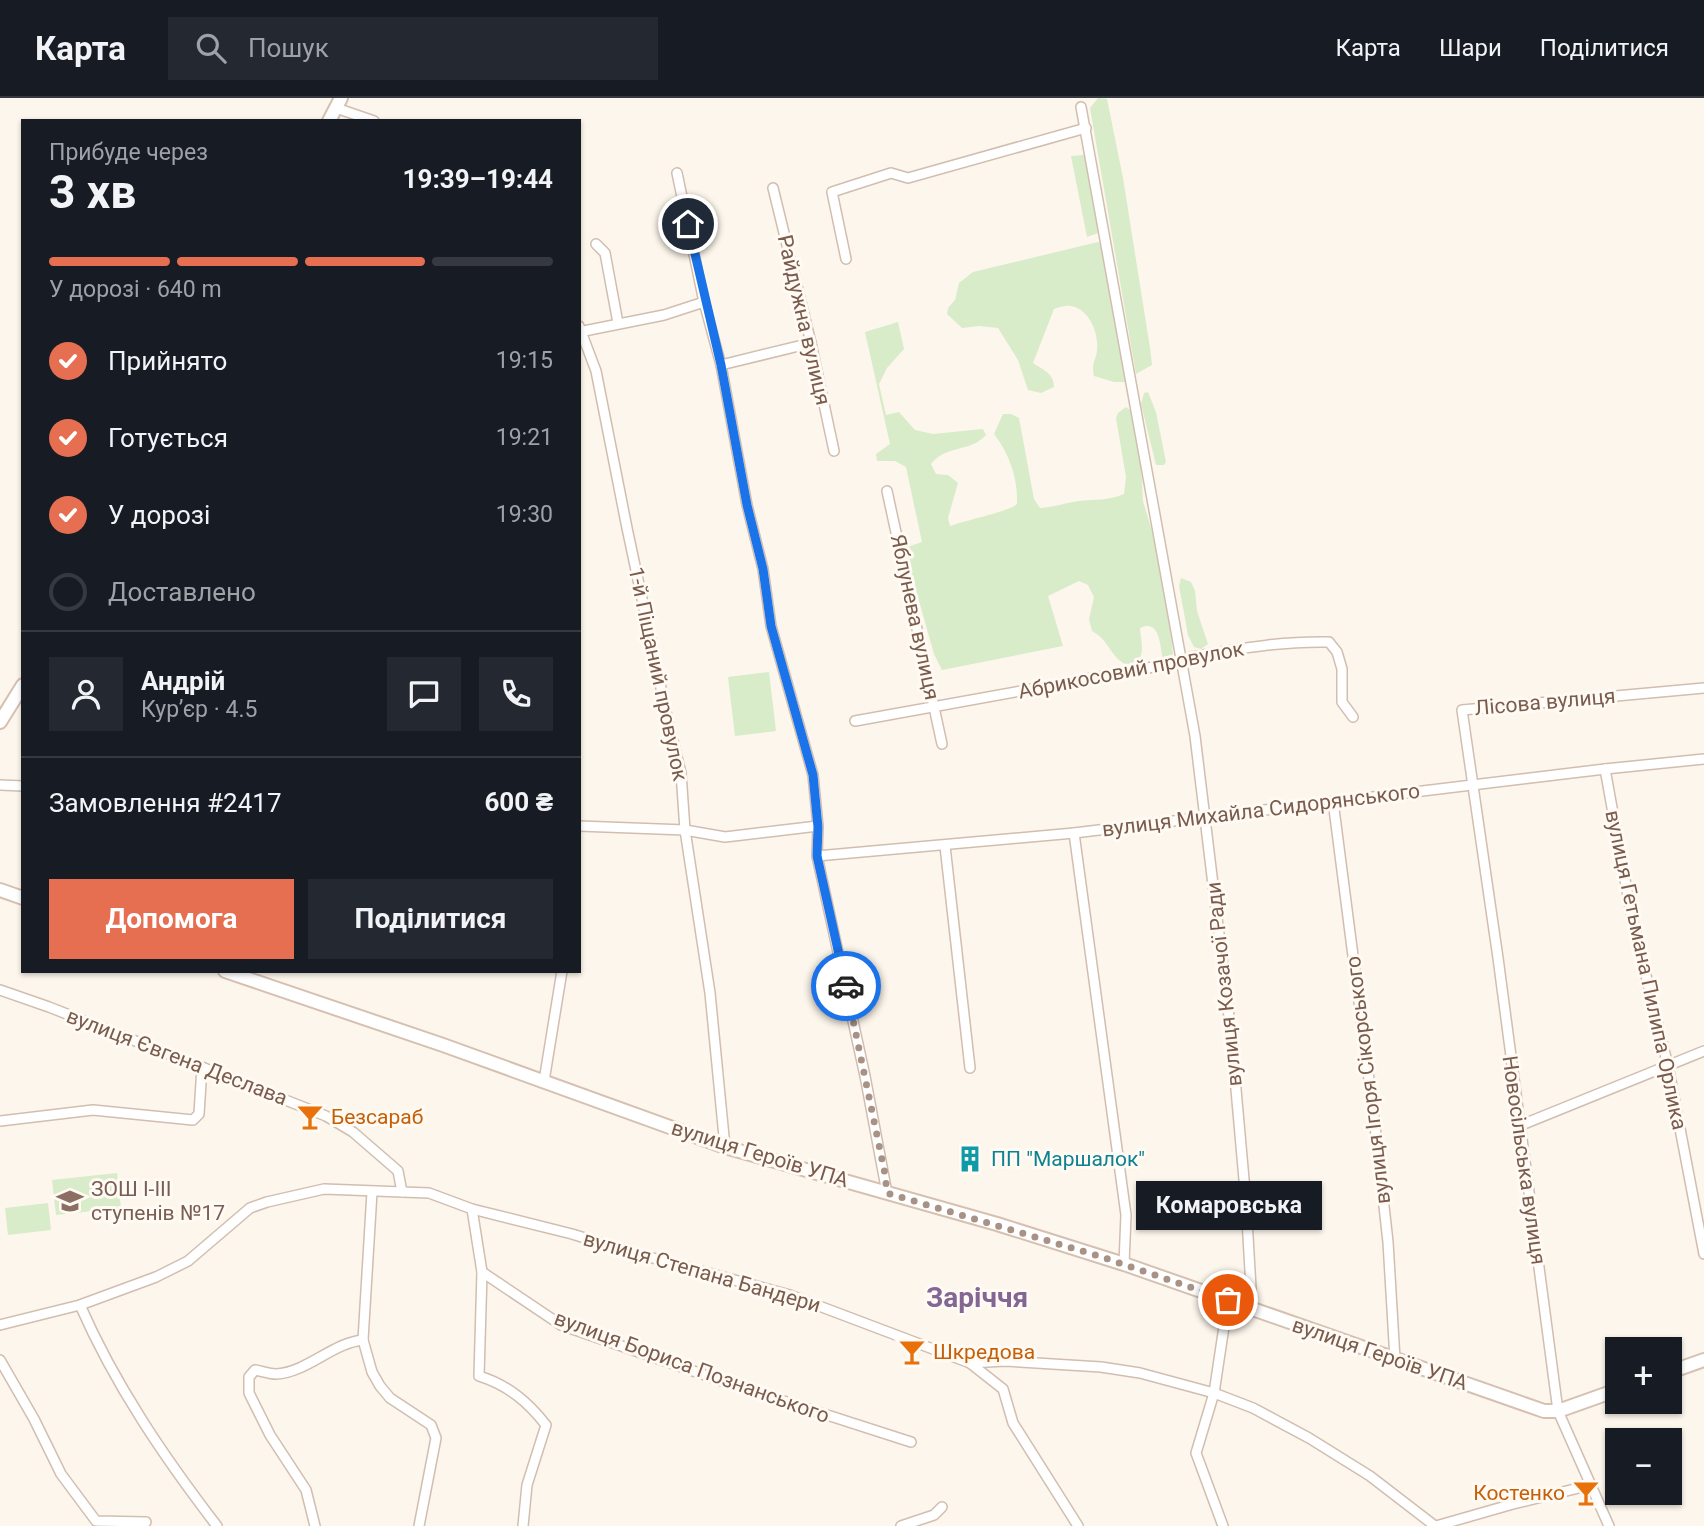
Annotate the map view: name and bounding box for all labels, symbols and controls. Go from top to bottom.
search box [168,17,658,80]
text: Карта [35,29,126,68]
icon: search [192,29,230,67]
text: Пошук [248,33,329,63]
text: Карта [1335,34,1401,62]
text: Шари [1439,34,1502,62]
text: Поділитися [1540,34,1669,62]
text: Прибуде через [49,139,208,166]
text: 19:39–19:44 [403,164,553,194]
text: 3 хв [49,165,136,219]
pin [658,194,718,254]
icon: home [669,205,707,243]
street label: Райдужна вулиця [773,233,835,407]
text: У дорозі · 640 m [49,276,222,303]
icon: check [49,342,87,380]
text: Прийнято [108,346,227,376]
text: 19:15 [496,347,553,374]
icon: check [49,419,87,457]
text: Готується [108,423,228,453]
text: 19:21 [496,424,553,451]
icon: check [49,496,87,534]
text: У дорозі [108,500,210,530]
text: 19:30 [496,501,553,528]
street label: Яблунева вулиця [886,532,944,702]
street label: 1-й Піщаний провулок [624,565,693,784]
text: Доставлено [108,577,256,607]
street label: Абрикосовий провулок [1016,636,1246,704]
button: person [49,657,123,731]
button: chat [387,657,461,731]
button: phone [479,657,553,731]
text: Андрій [141,666,225,696]
street label: Лісова вулиця [1474,684,1616,720]
text: Кур’єр · 4.5 [141,696,257,723]
street label: вулиця Михайла Сидорянського [1101,779,1421,841]
text: 600 ₴ [484,787,553,817]
text: Замовлення #2417 [49,788,282,818]
street label: вулиця Гетьмана Пилипа Орлика [1600,808,1692,1132]
button: Допомога [49,879,294,959]
button: Поділитися [308,879,553,959]
street label: вулиця Козачої Ради [1201,881,1247,1087]
courier [811,951,881,1021]
street label: вулиця Ігоря Сікорського [1341,955,1395,1205]
icon: car [827,967,865,1005]
street label: вулиця Євгена Деслава [63,1004,291,1110]
street label: Новосільська вулиця [1497,1054,1551,1266]
bar icon: Безсараб [295,1102,325,1132]
place label: Безсараб [331,1105,423,1129]
street label: вулиця Героїв УПА [669,1116,852,1192]
building icon: ПП "Маршалок" [955,1144,985,1174]
place label: ПП "Маршалок" [991,1147,1145,1171]
place label: ЗОШ І-ІІІ ступенів №17 [91,1177,225,1225]
callout: Комаровська [1135,1181,1321,1230]
school or university icon: ЗОШ І-ІІІ ступенів №17 [55,1186,85,1216]
text: Комаровська [1156,1192,1302,1219]
street label: вулиця Степана Бандери [581,1227,823,1317]
pin [1198,1270,1258,1330]
district label: Заріччя [926,1281,1028,1314]
icon: bag [1209,1281,1247,1319]
street label: вулиця Бориса Познанського [551,1306,833,1428]
street label: вулиця Героїв УПА [1289,1313,1471,1395]
bar icon: Шкредова [897,1337,927,1367]
map controls [1605,1337,1682,1505]
button: + [1605,1337,1682,1414]
place label: Шкредова [933,1340,1035,1364]
button: − [1605,1428,1682,1505]
bar icon: Костенко [1571,1478,1601,1508]
place label: Костенко [1473,1481,1565,1505]

